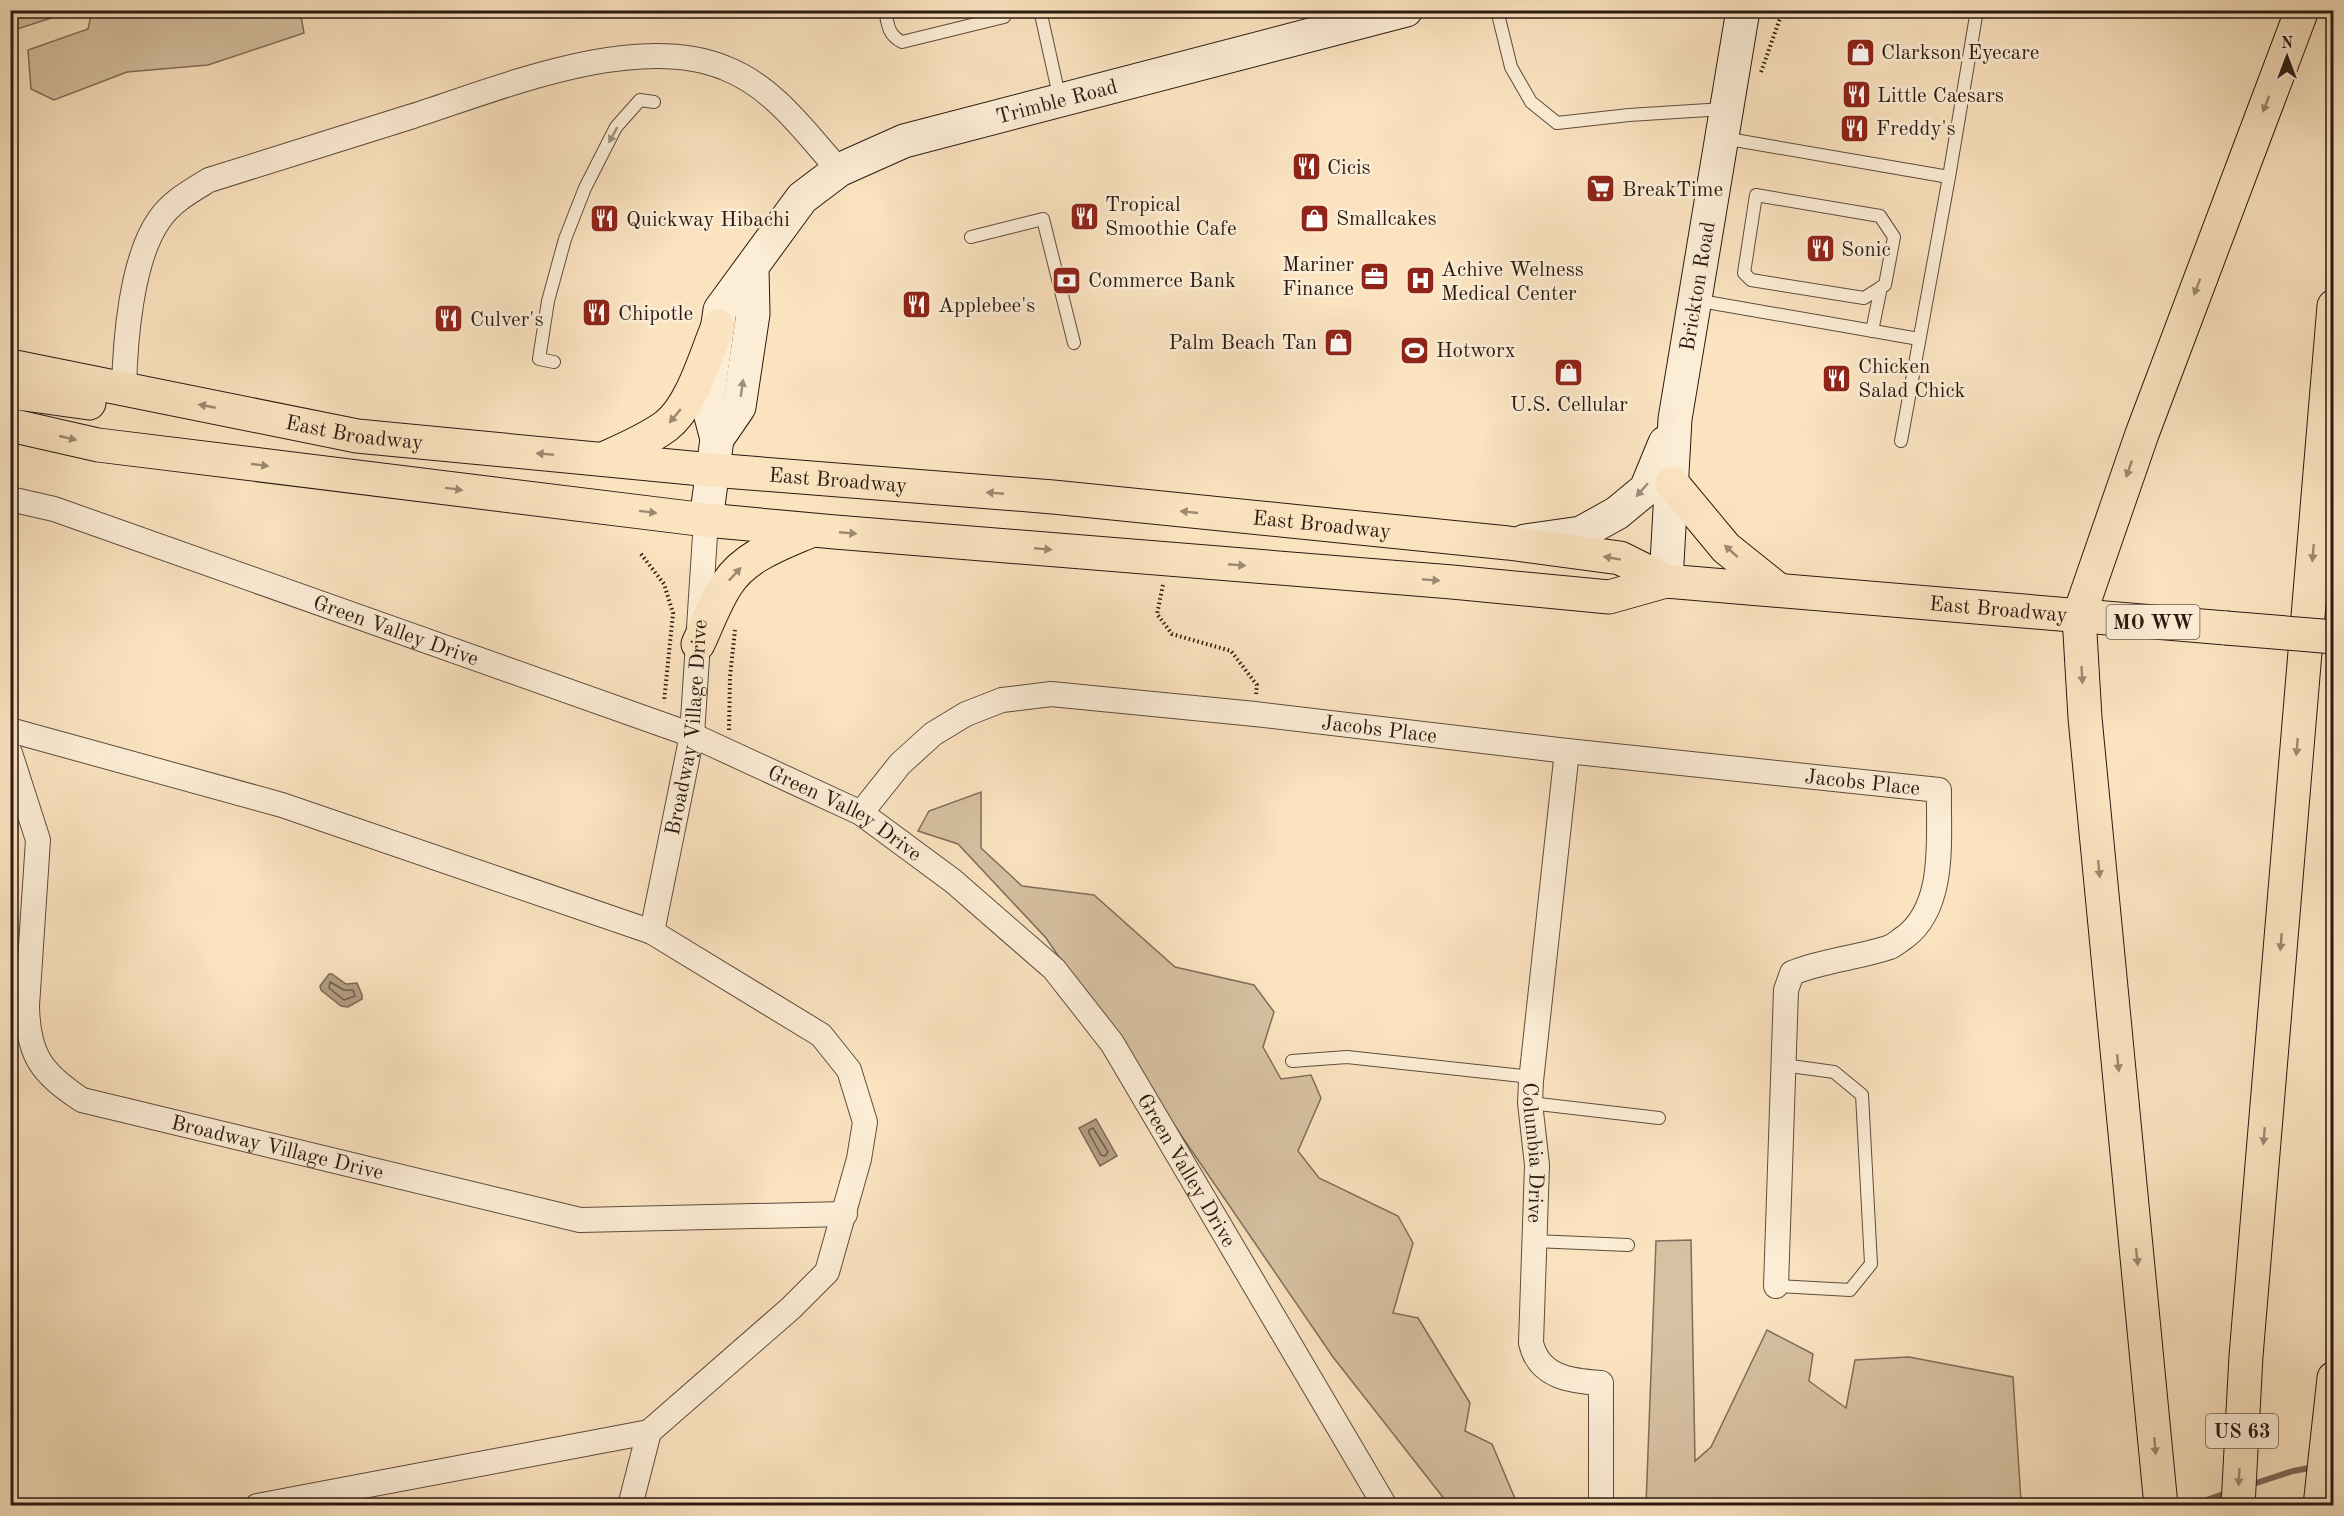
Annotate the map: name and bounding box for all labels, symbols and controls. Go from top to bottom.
north arrow [2257,27,2317,87]
shop icon: Clarkson Eyecare [1844,36,1876,68]
text: N [2281,36,2294,52]
place label: Clarkson Eyecare [1881,43,2039,64]
street label: Trimble Road [994,77,1120,129]
restaurant icon: Little Caesars [1840,79,1872,111]
place label: Little Caesars [1877,86,2004,107]
one-way arrow [2261,95,2271,113]
restaurant icon: Freddy's [1839,112,1871,144]
place label: Freddy's [1876,119,1956,140]
one-way arrow [608,126,618,143]
restaurant icon: Cicis [1290,151,1322,183]
place label: Cicis [1327,158,1371,179]
supermarket icon: BreakTime [1585,173,1617,205]
place label: BreakTime [1622,180,1723,201]
place label: Tropical Smoothie Cafe [1105,195,1237,240]
restaurant icon: Tropical Smoothie Cafe [1068,200,1100,232]
shop icon: Smallcakes [1299,202,1331,234]
restaurant icon: Quickway Hibachi [589,203,621,235]
place label: Smallcakes [1336,209,1437,230]
place label: Quickway Hibachi [626,210,790,231]
street label: Brickton Road [1678,220,1720,353]
restaurant icon: Sonic [1804,233,1836,265]
place label: Sonic [1841,240,1891,261]
place label: Mariner Finance [1282,255,1354,300]
office icon: Mariner Finance [1359,260,1391,292]
place label: Achive Welness Medical Center [1441,260,1584,305]
bank icon: Commerce Bank [1051,264,1083,296]
hospital icon: Achive Welness Medical Center [1404,265,1436,297]
place label: Commerce Bank [1088,271,1236,292]
one-way arrow [2192,278,2202,296]
restaurant icon: Applebee's [901,289,933,321]
place label: Applebee's [938,296,1035,317]
restaurant icon: Chipotle [581,297,613,329]
restaurant icon: Culver's [433,303,465,335]
place label: Chipotle [618,304,693,325]
place label: Culver's [470,310,544,331]
shop icon: Palm Beach Tan [1322,326,1354,358]
place label: Palm Beach Tan [1168,333,1317,354]
sports icon: Hotworx [1399,334,1431,366]
place label: Hotworx [1436,341,1516,362]
shop icon: U.S. Cellular [1553,357,1585,389]
place label: Chicken Salad Chick [1858,357,1966,402]
restaurant icon: Chicken Salad Chick [1821,362,1853,394]
one-way arrow [737,378,746,397]
place label: U.S. Cellular [1510,395,1628,416]
one-way arrow [197,401,216,410]
one-way arrow [668,408,681,424]
street label: East Broadway [284,413,424,454]
one-way arrow [58,434,77,443]
one-way arrow [536,449,555,459]
one-way arrow [251,460,270,470]
one-way arrow [2124,460,2134,478]
street label: East Broadway [768,466,908,497]
one-way arrow [1635,483,1649,498]
one-way arrow [445,484,464,493]
one-way arrow [985,488,1004,497]
one-way arrow [1179,507,1198,517]
one-way arrow [638,508,657,517]
street label: East Broadway [1252,508,1392,543]
one-way arrow [839,529,858,538]
one-way arrow [1033,544,1052,554]
one-way arrow [2308,544,2318,563]
one-way arrow [1724,545,1739,558]
one-way arrow [1603,553,1622,562]
one-way arrow [1228,560,1247,569]
one-way arrow [728,568,742,582]
one-way arrow [1422,575,1441,585]
street label: Green Valley Drive [310,593,481,670]
street label: East Broadway [1928,594,2068,627]
road number: MO WW [2106,605,2200,639]
street label: Broadway Village Drive [663,619,712,837]
one-way arrow [2078,665,2087,684]
street label: Jacobs Place [1320,713,1438,748]
one-way arrow [2292,738,2302,757]
street label: Green Valley Drive [764,763,925,866]
street label: Jacobs Place [1803,767,1921,800]
one-way arrow [2094,859,2104,878]
one-way arrow [2276,932,2285,951]
one-way arrow [2113,1054,2123,1073]
street label: Columbia Drive [1518,1082,1546,1224]
street label: Green Valley Drive [1132,1091,1239,1251]
street label: Broadway Village Drive [169,1113,385,1184]
one-way arrow [2260,1126,2269,1145]
one-way arrow [2132,1248,2142,1267]
road number: US 63 [2206,1414,2278,1448]
one-way arrow [2150,1436,2160,1455]
one-way arrow [2235,1468,2244,1487]

